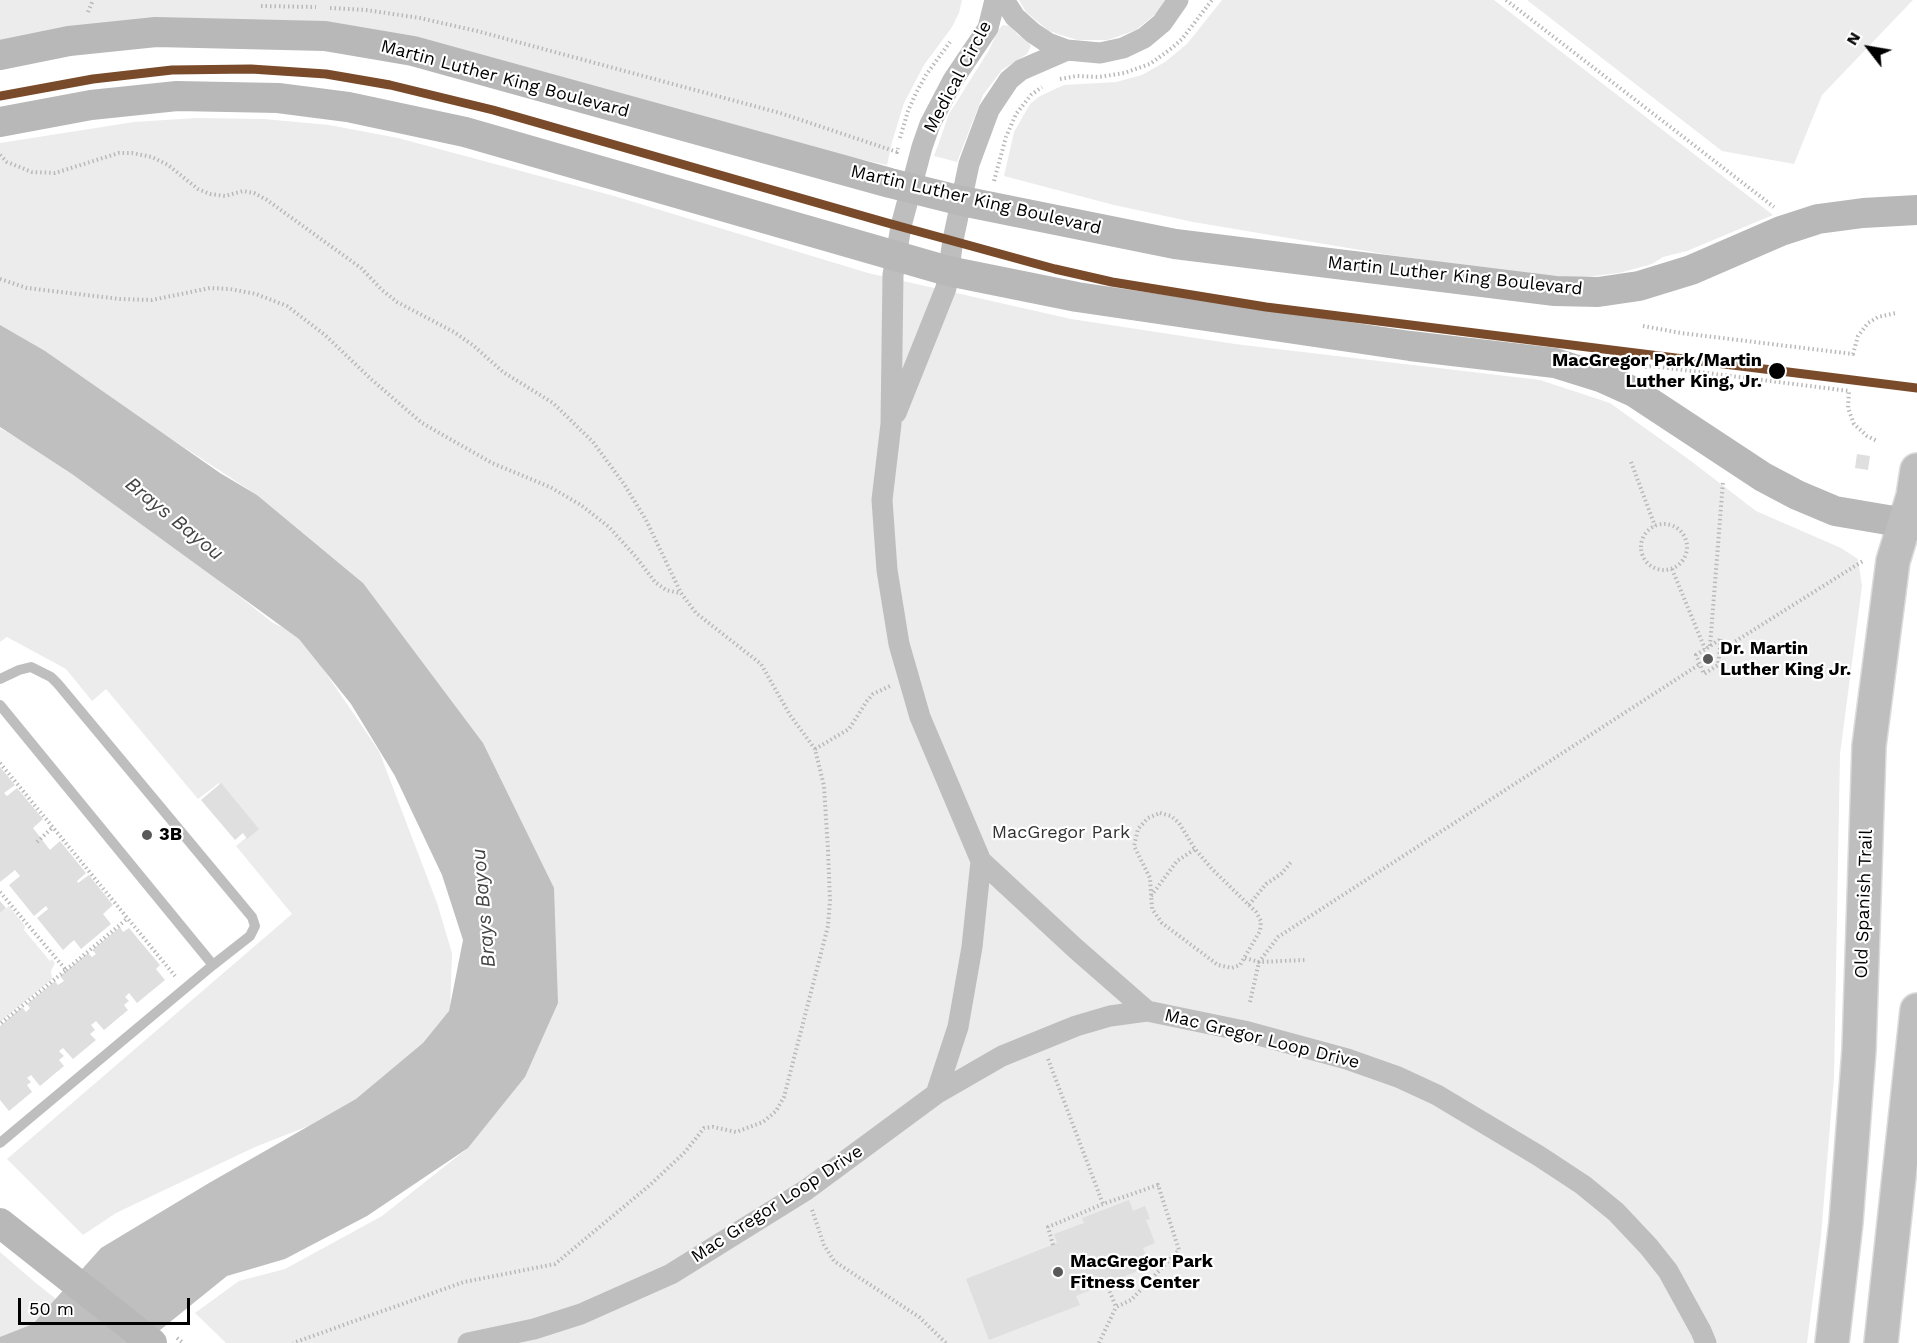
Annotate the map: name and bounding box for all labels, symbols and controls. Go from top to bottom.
street label: Medical Circle [919,17,997,137]
north arrow [1839,18,1899,78]
text: N [1842,29,1864,48]
street label: Martin Luther King Boulevard [378,35,632,123]
street label: Martin Luther King Boulevard [849,161,1103,239]
street label: Martin Luther King Boulevard [1326,252,1584,300]
place label: MacGregor Park/Martin Luther King, Jr. [1552,350,1762,392]
marker: MacGregor Park/Martin Luther King, Jr. [1767,361,1787,381]
water label: Brays Bayou [120,472,228,566]
place label: Dr. Martin Luther King Jr. [1720,638,1851,680]
marker: Dr. Martin Luther King Jr. [1701,652,1715,666]
park label: MacGregor Park [992,822,1130,844]
place label: 3B [159,824,182,846]
marker: 3B [140,828,154,842]
street label: Old Spanish Trail [1851,829,1877,979]
water label: Brays Bayou [467,848,501,968]
street label: Mac Gregor Loop Drive [1162,1004,1362,1074]
street label: Mac Gregor Loop Drive [687,1140,867,1268]
place label: MacGregor Park Fitness Center [1070,1251,1213,1294]
marker: MacGregor Park Fitness Center [1051,1265,1065,1279]
scale bar [21,1286,194,1324]
text: 50 m [29,1298,74,1319]

